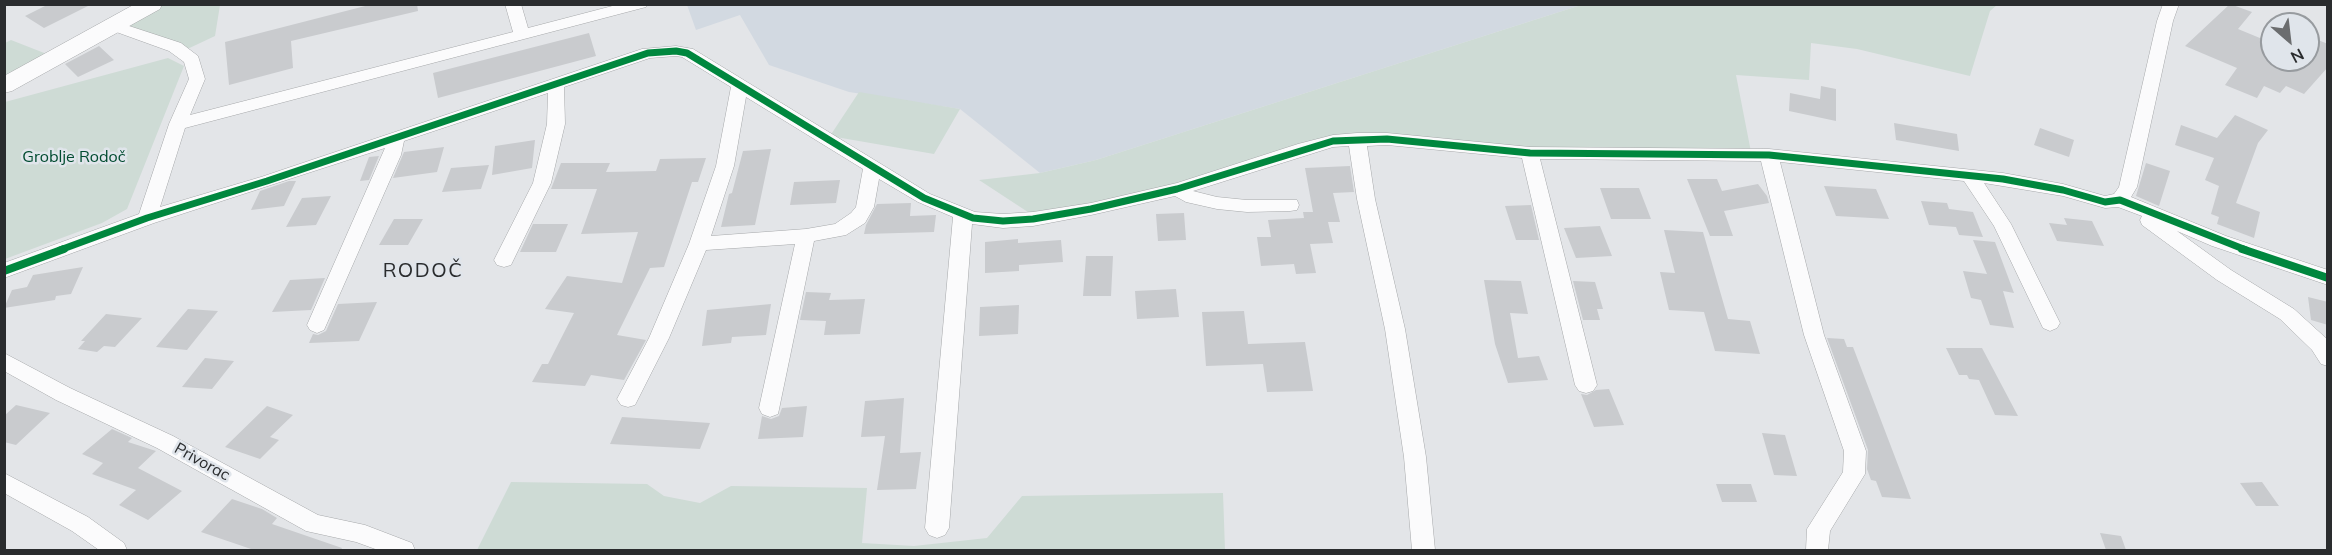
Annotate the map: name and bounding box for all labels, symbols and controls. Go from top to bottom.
north arrow [2260,12,2320,72]
text: N [2287,44,2308,68]
park label: Groblje Rodoč [22,147,126,167]
district label: RODOČ [383,259,463,283]
street label: Privorac [171,439,233,485]

